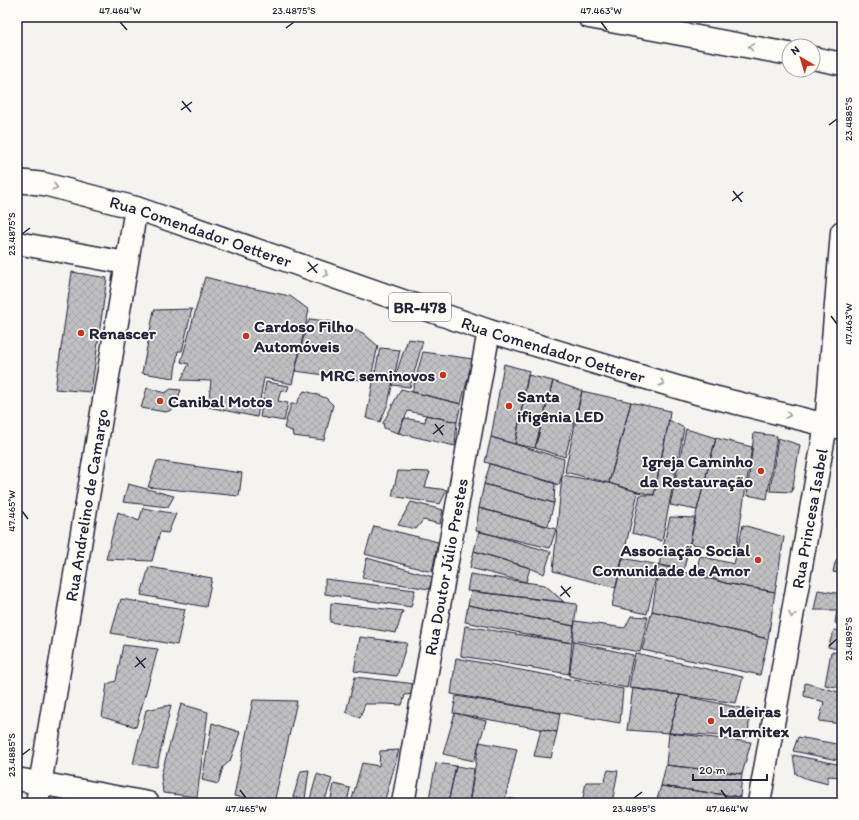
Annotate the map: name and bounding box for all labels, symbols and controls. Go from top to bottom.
text: 47.464°W [99,4,142,17]
text: 23.4875°S [272,4,316,17]
text: 47.463°W [580,4,622,17]
north arrow [781,38,821,78]
one-way arrow [748,43,754,52]
text: N [788,43,802,58]
text: 23.4885°S [842,97,855,141]
one-way arrow [52,182,59,190]
street label: Rua Comendador Oetterer [108,192,295,272]
text: 23.4875°S [5,212,18,256]
one-way arrow [322,269,329,278]
road number: BR-478 [389,293,451,321]
text: 47.463°W [842,303,855,345]
street label: Rua Comendador Oetterer [459,312,648,387]
place label: Cardoso Filho Automóveis [253,316,354,356]
place label: Renascer [89,323,156,343]
marker: Renascer [76,328,86,338]
marker: Cardoso Filho Automóveis [241,331,251,341]
place label: MRC seminovos [320,365,435,385]
marker: MRC seminovos [438,370,448,380]
one-way arrow [659,378,666,387]
place label: Santa ifigênia LED [517,386,604,427]
place label: Canibal Motos [168,391,273,411]
marker: Canibal Motos [155,396,165,406]
marker: Santa ifigênia LED [504,401,514,411]
street label: Rua Andrelino de Camargo [61,407,112,603]
one-way arrow [785,411,791,419]
street label: Rua Princesa Isabel [787,446,832,590]
place label: Igreja Caminho da Restauração [640,451,753,492]
marker: Igreja Caminho da Restauração [756,466,766,476]
street label: Rua Doutor Júlio Prestes [420,477,472,657]
text: 47.465°W [5,490,18,532]
place label: Associação Social Comunidade de Amor [592,540,750,580]
marker: Associação Social Comunidade de Amor [753,555,763,565]
one-way arrow [789,612,797,618]
text: 23.4895°S [842,617,855,661]
place label: Ladeiras Marmitex [719,701,790,741]
marker: Ladeiras Marmitex [706,716,716,726]
text: 23.4885°S [5,733,18,777]
scale bar [693,756,767,782]
text: 20 m [699,763,726,777]
text: 47.465°W [225,802,267,815]
text: 23.4895°S [612,802,656,815]
text: 47.464°W [706,802,749,815]

